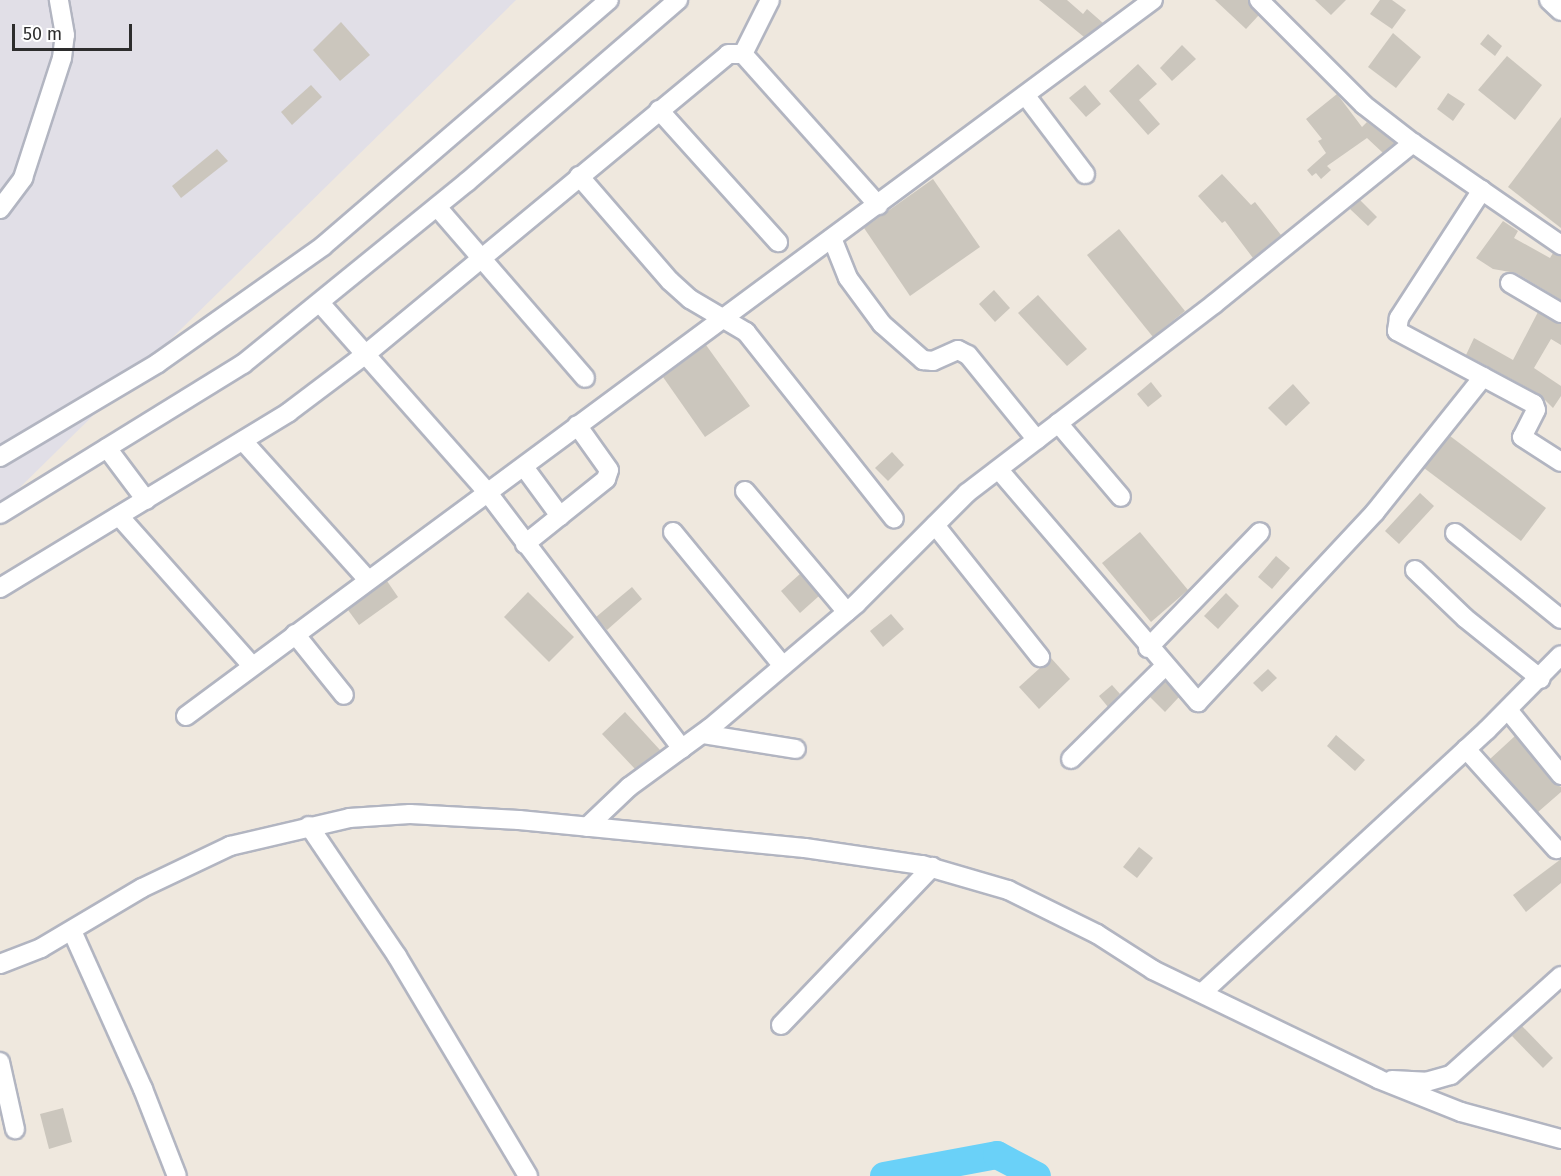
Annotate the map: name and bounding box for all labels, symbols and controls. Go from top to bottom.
scale bar [15,12,135,50]
text: 50 m [23,23,62,45]

